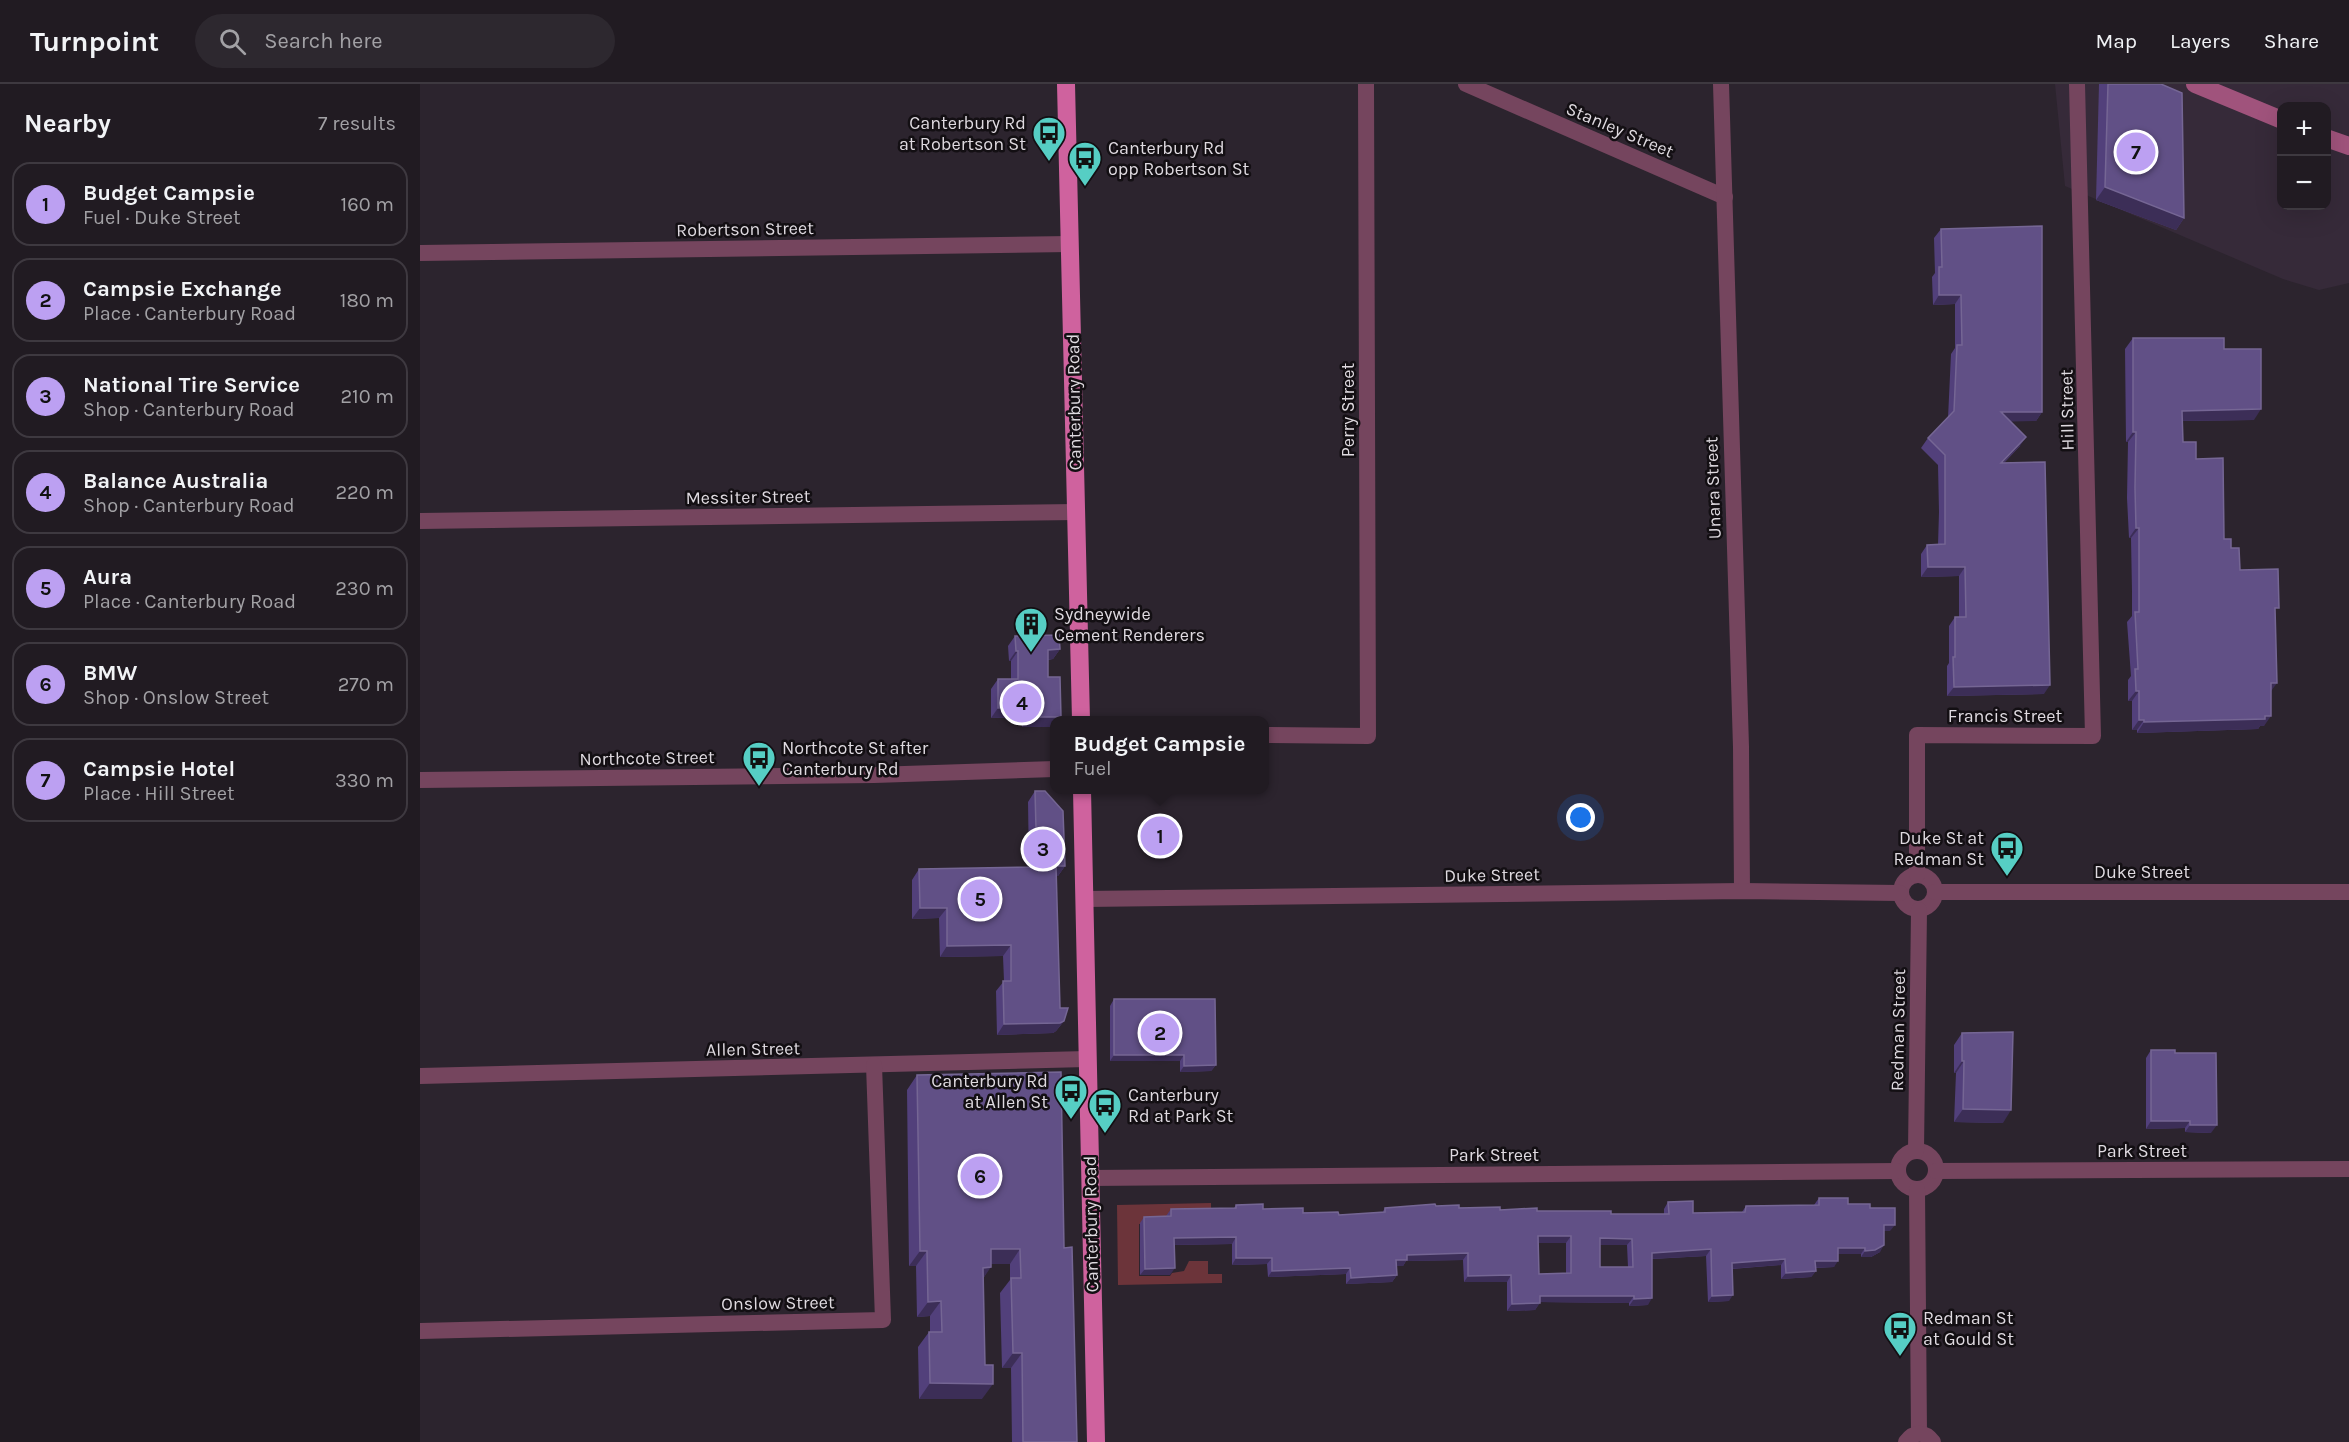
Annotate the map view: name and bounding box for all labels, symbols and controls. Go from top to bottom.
search box [195,14,615,68]
text: Turnpoint [30,25,159,58]
icon: search [216,25,249,58]
text: Search here [264,28,383,54]
text: Map [2095,29,2137,53]
text: Layers [2170,29,2231,53]
text: Share [2264,29,2319,53]
street label: Stanley Street [1563,97,1677,163]
map controls [2277,102,2331,210]
button: + [2277,102,2331,156]
text: Nearby [24,108,111,139]
text: 7 results [318,112,396,135]
place label: Canterbury Rd at Robertson St [899,112,1026,155]
bus stop icon: Canterbury Rd at Robertson St [1031,115,1067,162]
pin: 7 [2116,130,2156,174]
place label: Canterbury Rd opp Robertson St [1108,137,1250,180]
bus stop icon: Canterbury Rd opp Robertson St [1067,140,1103,187]
button: − [2277,156,2331,210]
text: Budget Campsie [83,180,255,206]
text: 1 [42,193,49,216]
text: 160 m [341,193,394,216]
text: Fuel · Duke Street [83,206,241,229]
street label: Robertson Street [676,217,814,241]
text: Campsie Exchange [83,276,282,302]
text: 2 [39,289,52,312]
text: 180 m [340,289,394,312]
text: Place · Canterbury Road [83,302,296,325]
street label: Canterbury Road [1062,334,1086,470]
street label: Perry Street [1337,363,1359,457]
street label: Hill Street [2055,369,2079,451]
text: National Tire Service [83,372,300,398]
text: 3 [39,385,52,408]
text: 210 m [340,385,394,408]
text: Shop · Canterbury Road [83,398,295,421]
street label: Unara Street [1700,436,1726,540]
text: Balance Australia [83,468,268,494]
text: 4 [40,481,51,504]
text: 220 m [335,481,394,504]
street label: Messiter Street [685,485,811,509]
text: Shop · Canterbury Road [83,494,295,517]
text: Aura [83,564,132,590]
text: 5 [40,577,51,600]
text: 230 m [335,577,394,600]
text: Place · Canterbury Road [83,590,296,613]
place label: Sydneywide Cement Renderers [1054,603,1205,646]
building icon: Sydneywide Cement Renderers [1013,606,1049,653]
text: BMW [83,660,137,686]
text: 6 [39,673,52,696]
text: 270 m [338,673,394,696]
pin: 4 [1002,680,1042,726]
text: Shop · Onslow Street [83,686,269,709]
street label: Francis Street [1948,705,2062,727]
popup [1050,716,1269,794]
text: Budget Campsie [1074,731,1245,757]
place label: Northcote St after Canterbury Rd [782,737,929,780]
bus stop icon: Northcote St after Canterbury Rd [741,740,777,787]
street label: Northcote Street [579,746,715,770]
text: Campsie Hotel [83,756,235,782]
text: Fuel [1074,757,1112,780]
text: 7 [41,769,50,792]
text: 330 m [335,769,394,792]
text: Place · Hill Street [83,782,235,805]
your location [1566,803,1595,832]
pin: 1 [1140,814,1180,858]
pin: 3 [1024,826,1062,872]
place label: Duke St at Redman St [1894,827,1984,870]
bus stop icon: Duke St at Redman St [1989,830,2025,877]
street label: Duke Street [2094,861,2190,883]
street label: Duke Street [1444,863,1540,887]
pin: 5 [960,876,1000,922]
street label: Redman Street [1886,968,1910,1091]
pin: 2 [1140,1010,1180,1056]
street label: Allen Street [706,1037,801,1061]
place label: Canterbury Rd at Allen St [931,1070,1048,1113]
bus stop icon: Canterbury Rd at Allen St [1053,1073,1089,1120]
place label: Canterbury Rd at Park St [1128,1084,1234,1127]
bus stop icon: Canterbury Rd at Park St [1087,1087,1123,1134]
street label: Park Street [2097,1140,2187,1162]
street label: Park Street [1449,1144,1539,1166]
pin: 6 [960,1154,1000,1198]
street label: Canterbury Road [1079,1156,1103,1292]
street label: Onslow Street [721,1291,835,1315]
place label: Redman St at Gould St [1923,1307,2014,1350]
bus stop icon: Redman St at Gould St [1882,1310,1918,1357]

